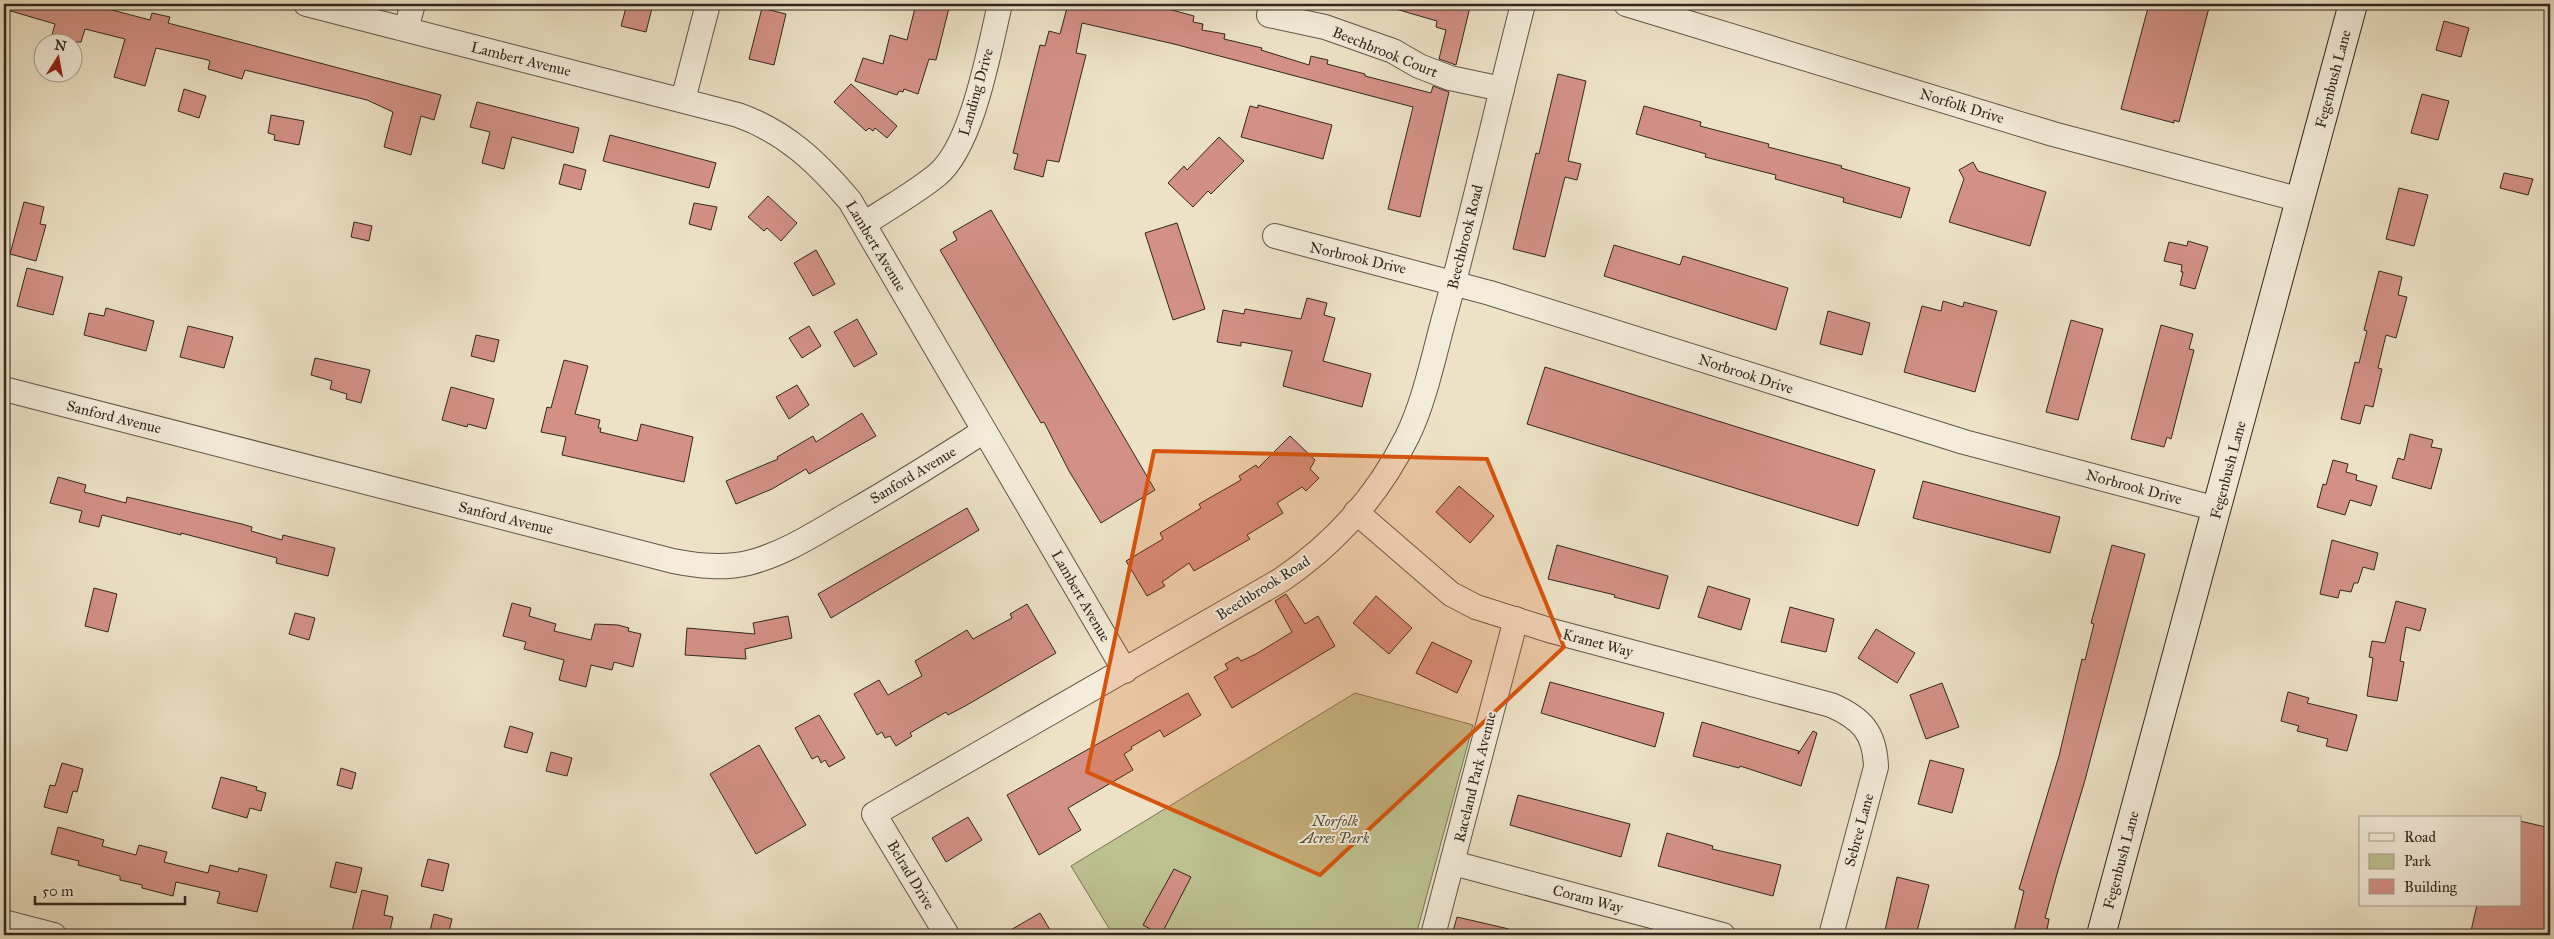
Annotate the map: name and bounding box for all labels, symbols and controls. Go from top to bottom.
street label: Beechbrook Court [1330,23,1441,82]
street label: Fegenbush Lane [2311,28,2355,130]
north arrow [32,32,82,82]
text: N [53,36,68,55]
street label: Lambert Avenue [469,38,573,80]
street label: Landing Drive [955,46,997,138]
street label: Norfolk Drive [1918,85,2006,127]
street label: Beechbrook Road [1443,182,1487,291]
street label: Lambert Avenue [842,197,910,295]
street label: Norbrook Drive [1308,238,1408,278]
street label: Norbrook Drive [1696,350,1796,398]
street label: Sanford Avenue [65,397,163,437]
street label: Fegenbush Lane [2206,419,2250,521]
street label: Sanford Avenue [867,442,959,508]
street label: Norbrook Drive [2084,466,2184,508]
street label: Sanford Avenue [457,498,555,538]
street label: Lambert Avenue [1048,547,1114,645]
street label: Beechbrook Road [1213,552,1314,624]
street label: Kranet Way [1561,625,1636,661]
street label: Raceland Park Avenue [1450,710,1500,844]
street label: Sebree Lane [1841,791,1877,869]
street label: Fegenbush Lane [2099,809,2143,911]
park label: Norfolk Acres Park [1299,812,1370,847]
legend [2359,816,2522,906]
text: Road [2404,828,2436,846]
street label: Belrad Drive [883,837,939,913]
text: Park [2404,852,2431,870]
scale bar [35,874,185,906]
text: Building [2404,878,2458,896]
street label: Coram Way [1551,881,1626,917]
text: 50 m [42,882,74,900]

